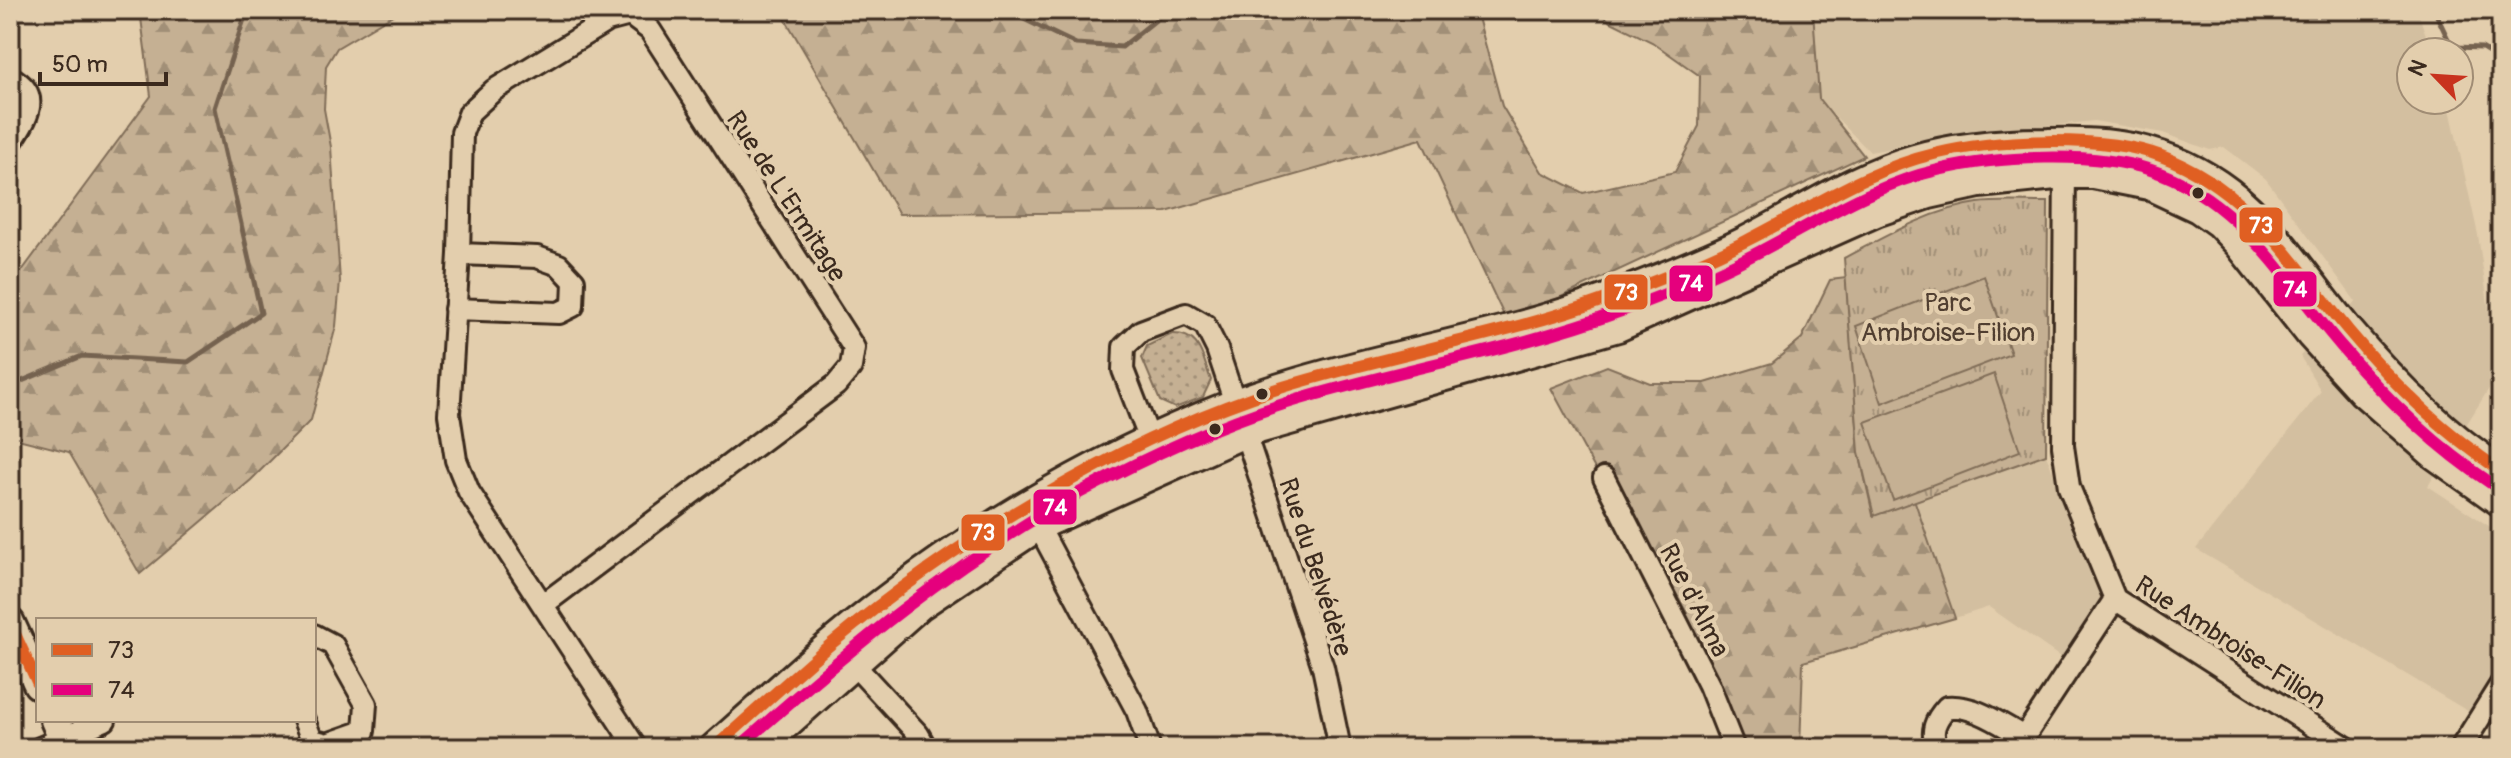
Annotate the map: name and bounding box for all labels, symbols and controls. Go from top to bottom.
scale bar [40,36,166,86]
north arrow [2395,36,2475,116]
text: 50 m [52,50,108,79]
text: N [2402,55,2434,81]
street label: Rue de L'Ermitage [719,105,853,288]
unlabelled marker [2190,185,2206,201]
line badge: 73 [2238,206,2284,244]
text: 73 [2249,212,2273,240]
line badge: 74 [1668,264,1714,303]
text: 74 [1679,270,1703,298]
line badge: 74 [2272,270,2318,308]
line badge: 73 [1603,273,1649,311]
text: 74 [2283,276,2307,304]
text: 73 [1614,279,1638,307]
park label: Parc Ambroise-Filion [1861,287,2035,349]
unlabelled marker [1254,386,1270,402]
unlabelled marker [1207,421,1223,437]
street label: Rue du Belvédère [1271,474,1359,661]
line badge: 74 [1032,488,1078,526]
text: 74 [1043,494,1067,522]
line badge: 73 [960,513,1006,552]
text: 73 [971,519,995,547]
street label: Rue d'Alma [1652,539,1736,662]
street label: Rue Ambroise-Filion [2129,569,2332,716]
legend [36,618,316,722]
text: 73 [108,636,134,665]
text: 74 [108,676,135,705]

